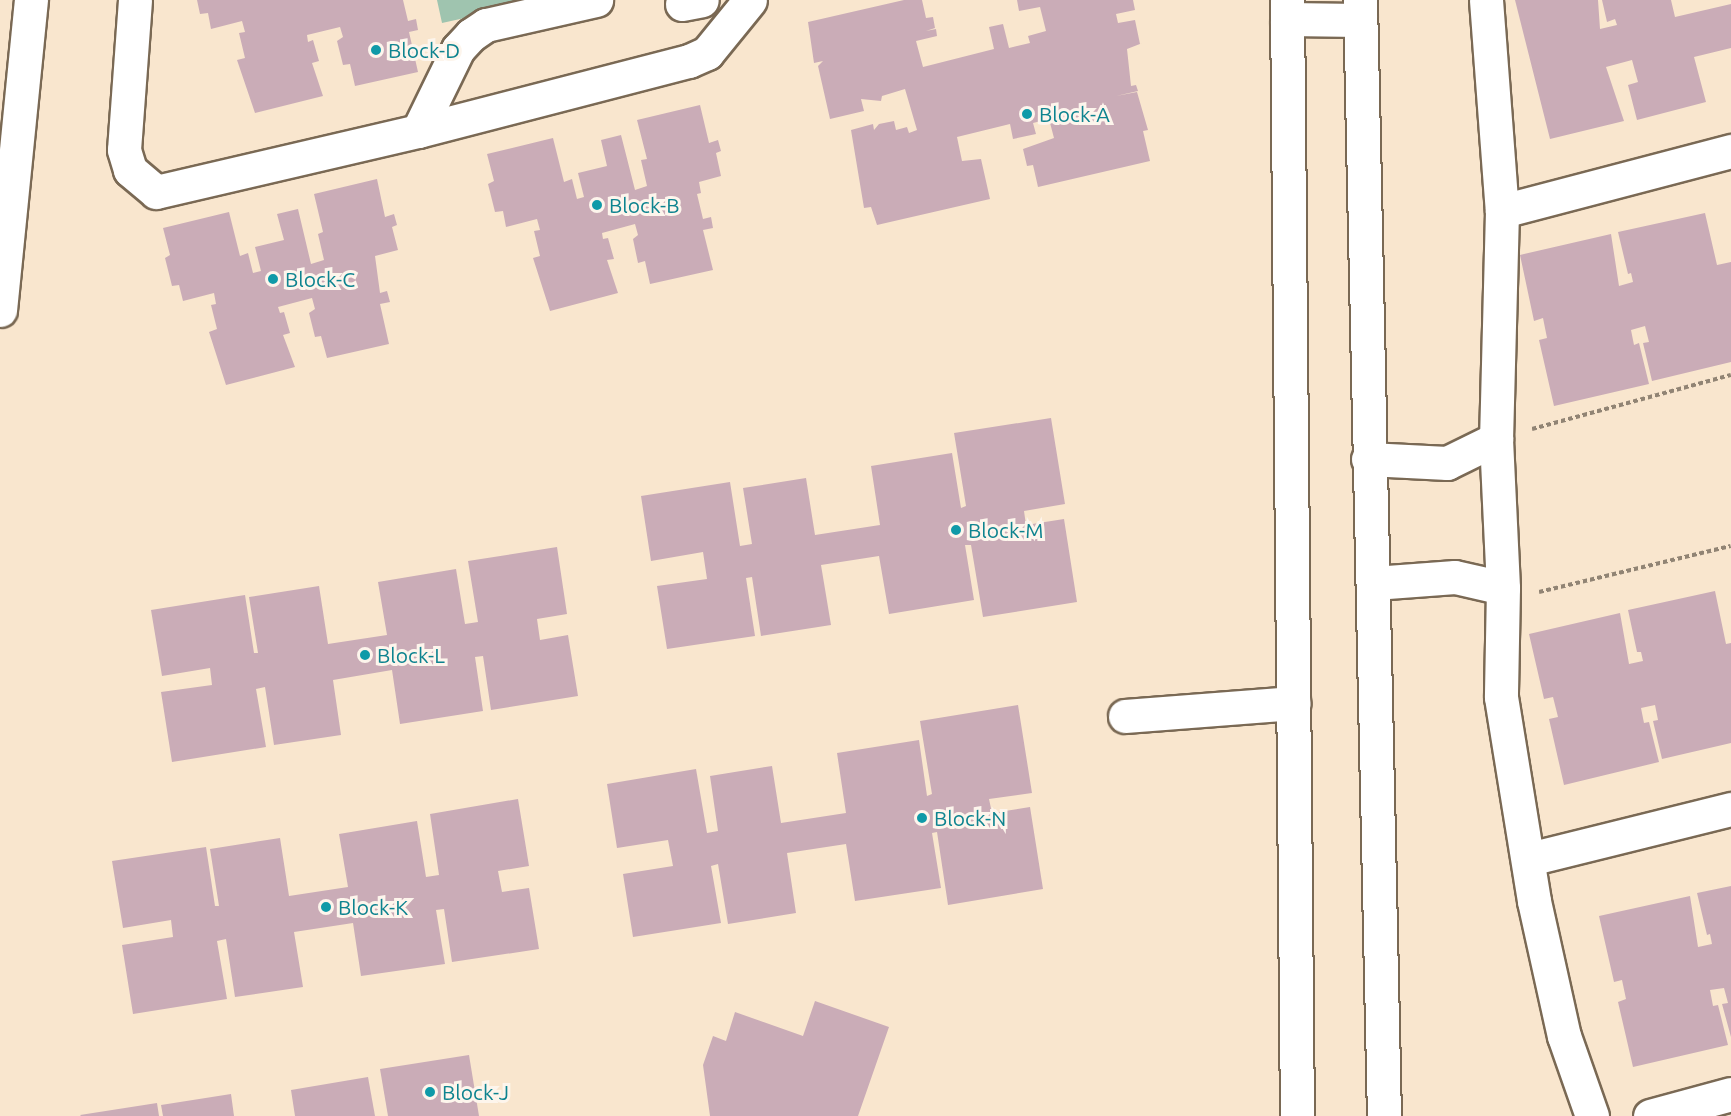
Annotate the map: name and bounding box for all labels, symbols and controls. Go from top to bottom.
place label: Block-D [388,37,460,63]
marker: Block-D [369,43,383,57]
place label: Block-A [1039,101,1110,127]
marker: Block-A [1020,107,1034,121]
place label: Block-B [609,192,679,218]
marker: Block-B [590,198,604,212]
place label: Block-C [285,266,355,292]
marker: Block-C [266,272,280,286]
place label: Block-M [968,517,1043,543]
marker: Block-M [949,523,963,537]
place label: Block-L [377,642,445,668]
marker: Block-L [358,648,372,662]
place label: Block-N [934,805,1006,831]
marker: Block-N [915,811,929,825]
place label: Block-K [338,894,408,920]
marker: Block-K [319,900,333,914]
place label: Block-J [442,1079,509,1105]
marker: Block-J [423,1085,437,1099]

